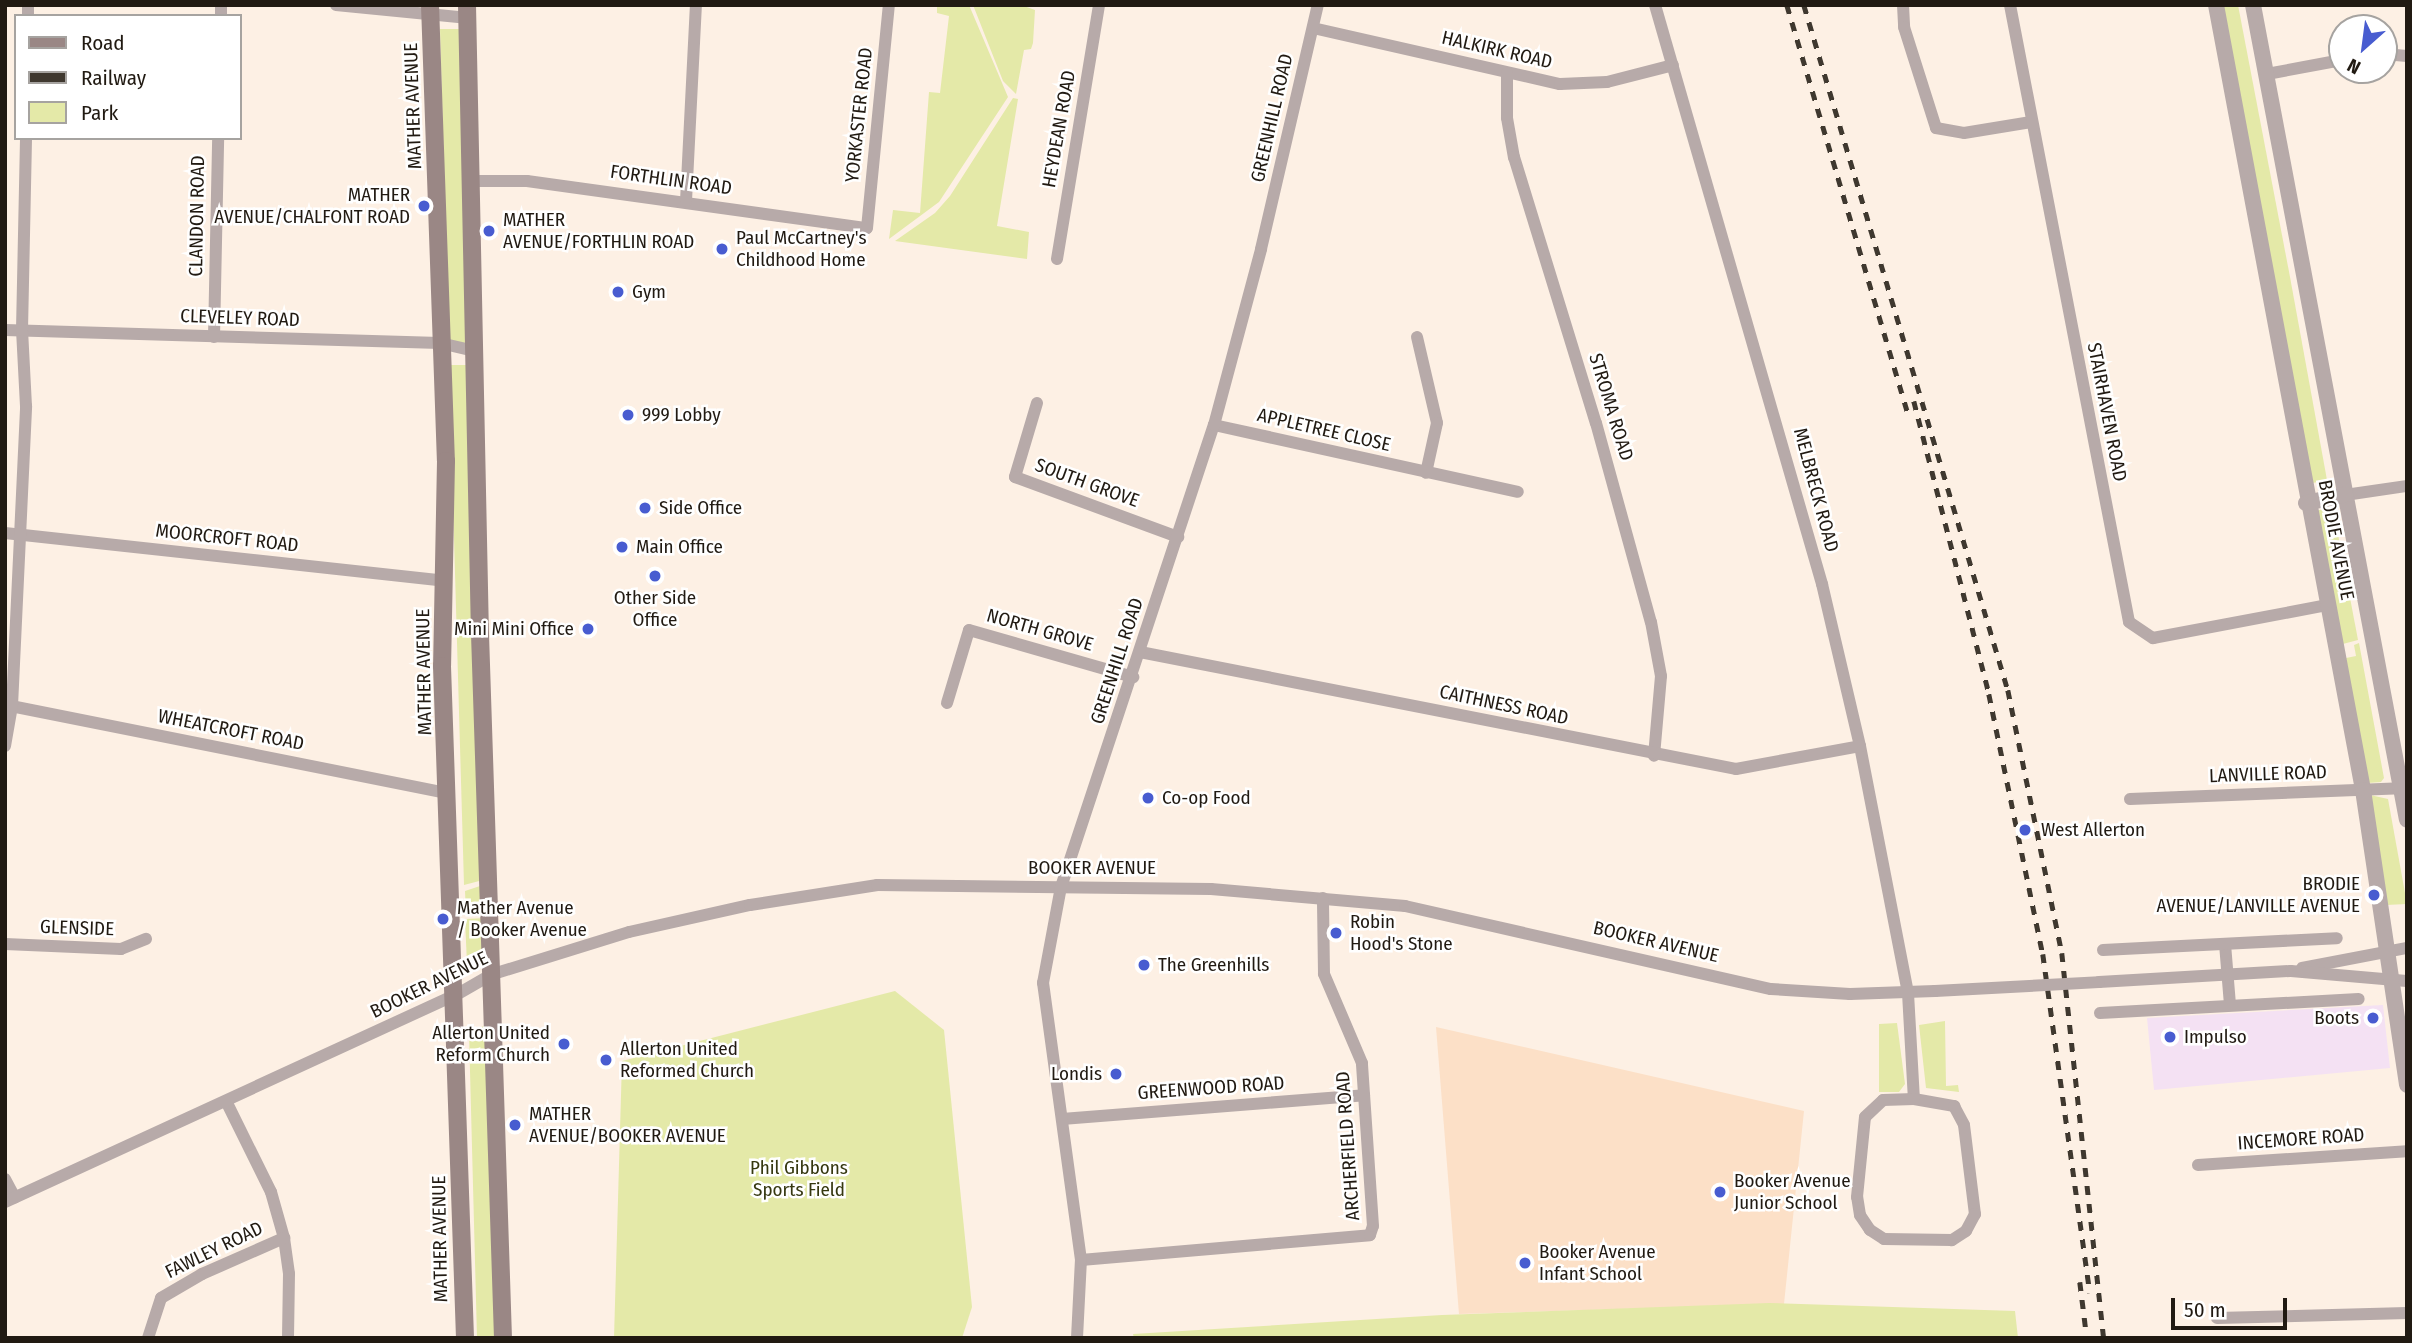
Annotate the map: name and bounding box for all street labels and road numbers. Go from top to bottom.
street label: HALKIRK ROAD [1439,26,1555,74]
street label: MATHER AVENUE [399,42,427,170]
street label: YORKASTER ROAD [841,46,877,184]
street label: GREENHILL ROAD [1246,51,1298,185]
street label: HEYDEAN ROAD [1037,69,1081,189]
street label: CLANDON ROAD [185,155,209,277]
street label: FORTHLIN ROAD [609,160,733,200]
street label: CLEVELEY ROAD [180,305,300,331]
street label: STAIRHAVEN ROAD [2082,341,2132,483]
street label: STROMA ROAD [1584,351,1638,463]
street label: APPLETREE CLOSE [1255,404,1393,456]
street label: MELBRECK ROAD [1789,426,1843,554]
street label: SOUTH GROVE [1032,454,1142,512]
street label: BRODIE AVENUE [2313,478,2359,602]
street label: MOORCROFT ROAD [154,519,300,557]
street label: GREENHILL ROAD [1086,595,1148,727]
street label: NORTH GROVE [984,604,1096,656]
street label: MATHER AVENUE [411,609,437,735]
street label: CAITHNESS ROAD [1437,680,1571,730]
street label: WHEATCROFT ROAD [156,705,306,755]
street label: LANVILLE ROAD [2209,761,2327,787]
street label: BOOKER AVENUE [1028,857,1156,879]
street label: GLENSIDE [40,915,114,941]
street label: BOOKER AVENUE [1591,916,1721,968]
street label: BOOKER AVENUE [366,947,492,1023]
street label: GREENWOOD ROAD [1137,1071,1285,1105]
street label: ARCHERFIELD ROAD [1331,1071,1365,1221]
street label: INCEMORE ROAD [2237,1123,2365,1155]
street label: MATHER AVENUE [427,1176,453,1302]
street label: FAWLEY ROAD [161,1217,267,1283]

